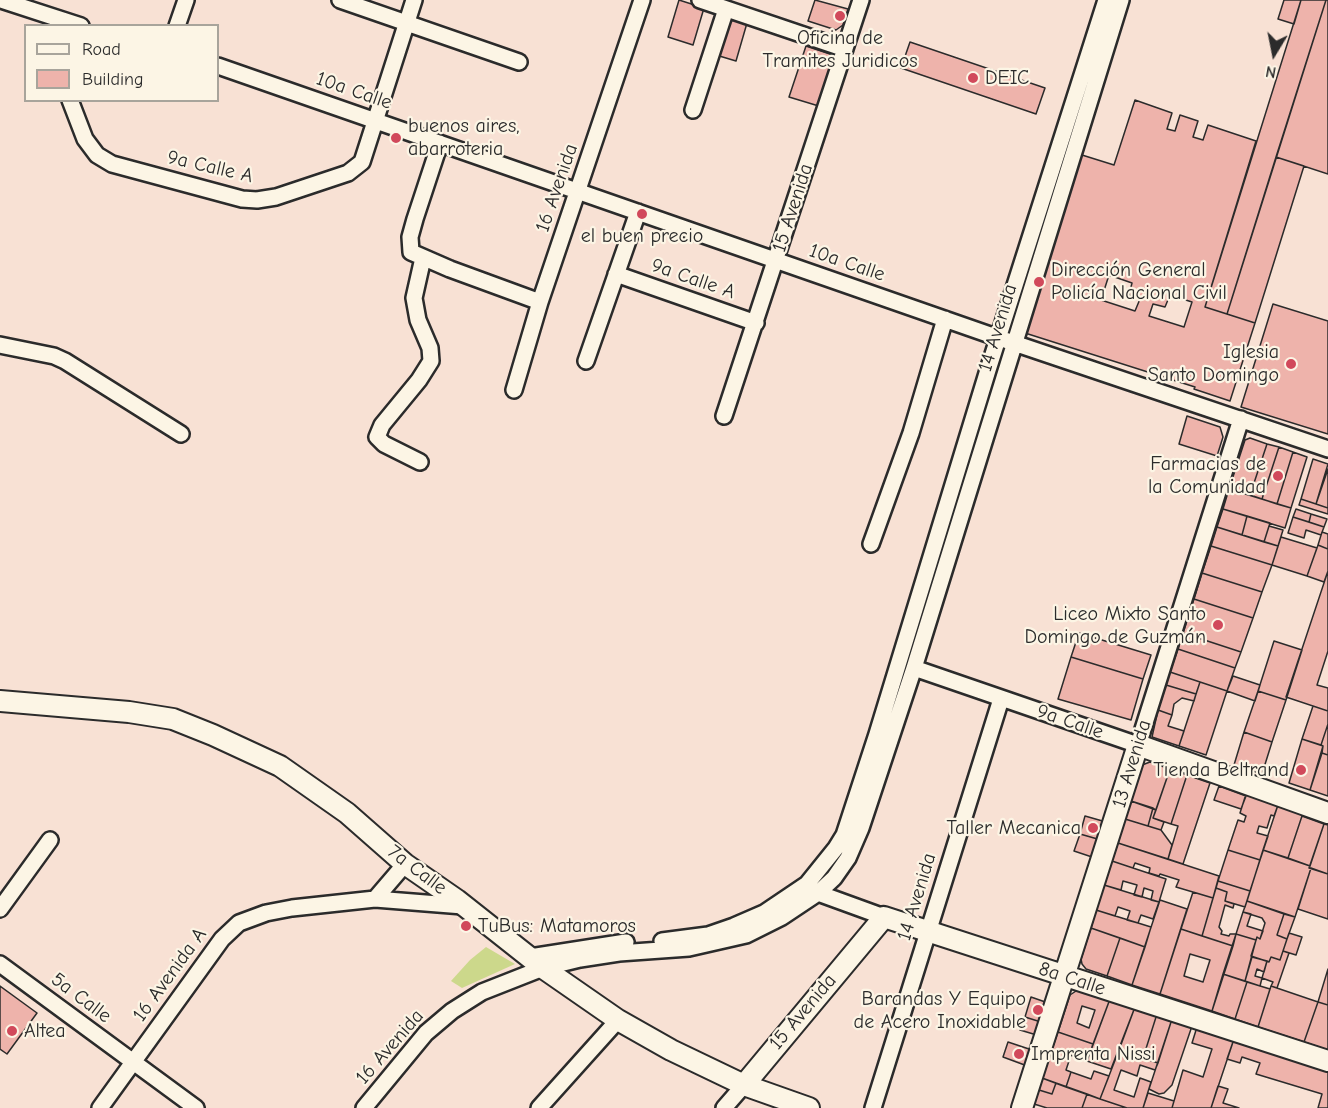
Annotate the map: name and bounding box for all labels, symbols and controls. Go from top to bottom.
marker: Oficina de Tramites Juridicos [833,9,847,23]
legend [24,24,219,102]
north arrow [1244,24,1304,84]
place label: Oficina de Tramites Juridicos [763,26,917,73]
text: Road [82,39,121,60]
text: N [1264,62,1278,81]
place label: DEIC [985,66,1029,90]
street label: 10a Calle [313,67,395,115]
text: Building [82,69,144,90]
marker: DEIC [966,71,980,85]
place label: buenos aires, abarroteria [408,114,519,161]
marker: buenos aires, abarroteria [389,131,403,145]
street label: 16 Avenida [531,141,583,235]
street label: 9a Calle A [165,145,255,189]
street label: 15 Avenida [767,161,819,255]
marker: el buen precio [635,207,649,221]
place label: el buen precio [581,224,703,248]
street label: 10a Calle [806,239,888,287]
street label: 9a Calle A [648,253,738,305]
place label: Dirección General Policía Nacional Civil [1051,258,1227,305]
marker: Dirección General Policía Nacional Civil [1032,275,1046,289]
street label: 14 Avenida [973,281,1023,375]
place label: Iglesia Santo Domingo [1148,340,1279,387]
marker: Iglesia Santo Domingo [1284,357,1298,371]
place label: Farmacias de la Comunidad [1148,452,1266,499]
marker: Farmacias de la Comunidad [1271,469,1285,483]
place label: Liceo Mixto Santo Domingo de Guzmán [1024,602,1206,649]
marker: Liceo Mixto Santo Domingo de Guzmán [1211,618,1225,632]
street label: 9a Calle [1033,699,1107,745]
street label: 13 Avenida [1107,717,1157,811]
place label: Tienda Beltrand [1153,758,1289,782]
marker: Tienda Beltrand [1294,763,1308,777]
place label: Taller Mecanica [946,816,1081,840]
marker: Taller Mecanica [1086,821,1100,835]
street label: 7a Calle [383,840,451,900]
street label: 14 Avenida [892,850,942,944]
place label: TuBus: Matamoros [478,914,636,938]
marker: TuBus: Matamoros [459,919,473,933]
street label: 16 Avenida A [128,924,212,1026]
street label: 8a Calle [1036,957,1108,1001]
street label: 5a Calle [46,968,116,1028]
street label: 15 Avenida [764,969,842,1055]
place label: Barandas Y Equipo de Acero Inoxidable [854,987,1026,1034]
marker: Barandas Y Equipo de Acero Inoxidable [1031,1003,1045,1017]
street label: 16 Avenida [351,1005,429,1089]
place label: Altea [24,1019,65,1043]
marker: Altea [5,1024,19,1038]
place label: Imprenta Nissi [1031,1042,1156,1066]
marker: Imprenta Nissi [1012,1047,1026,1061]

